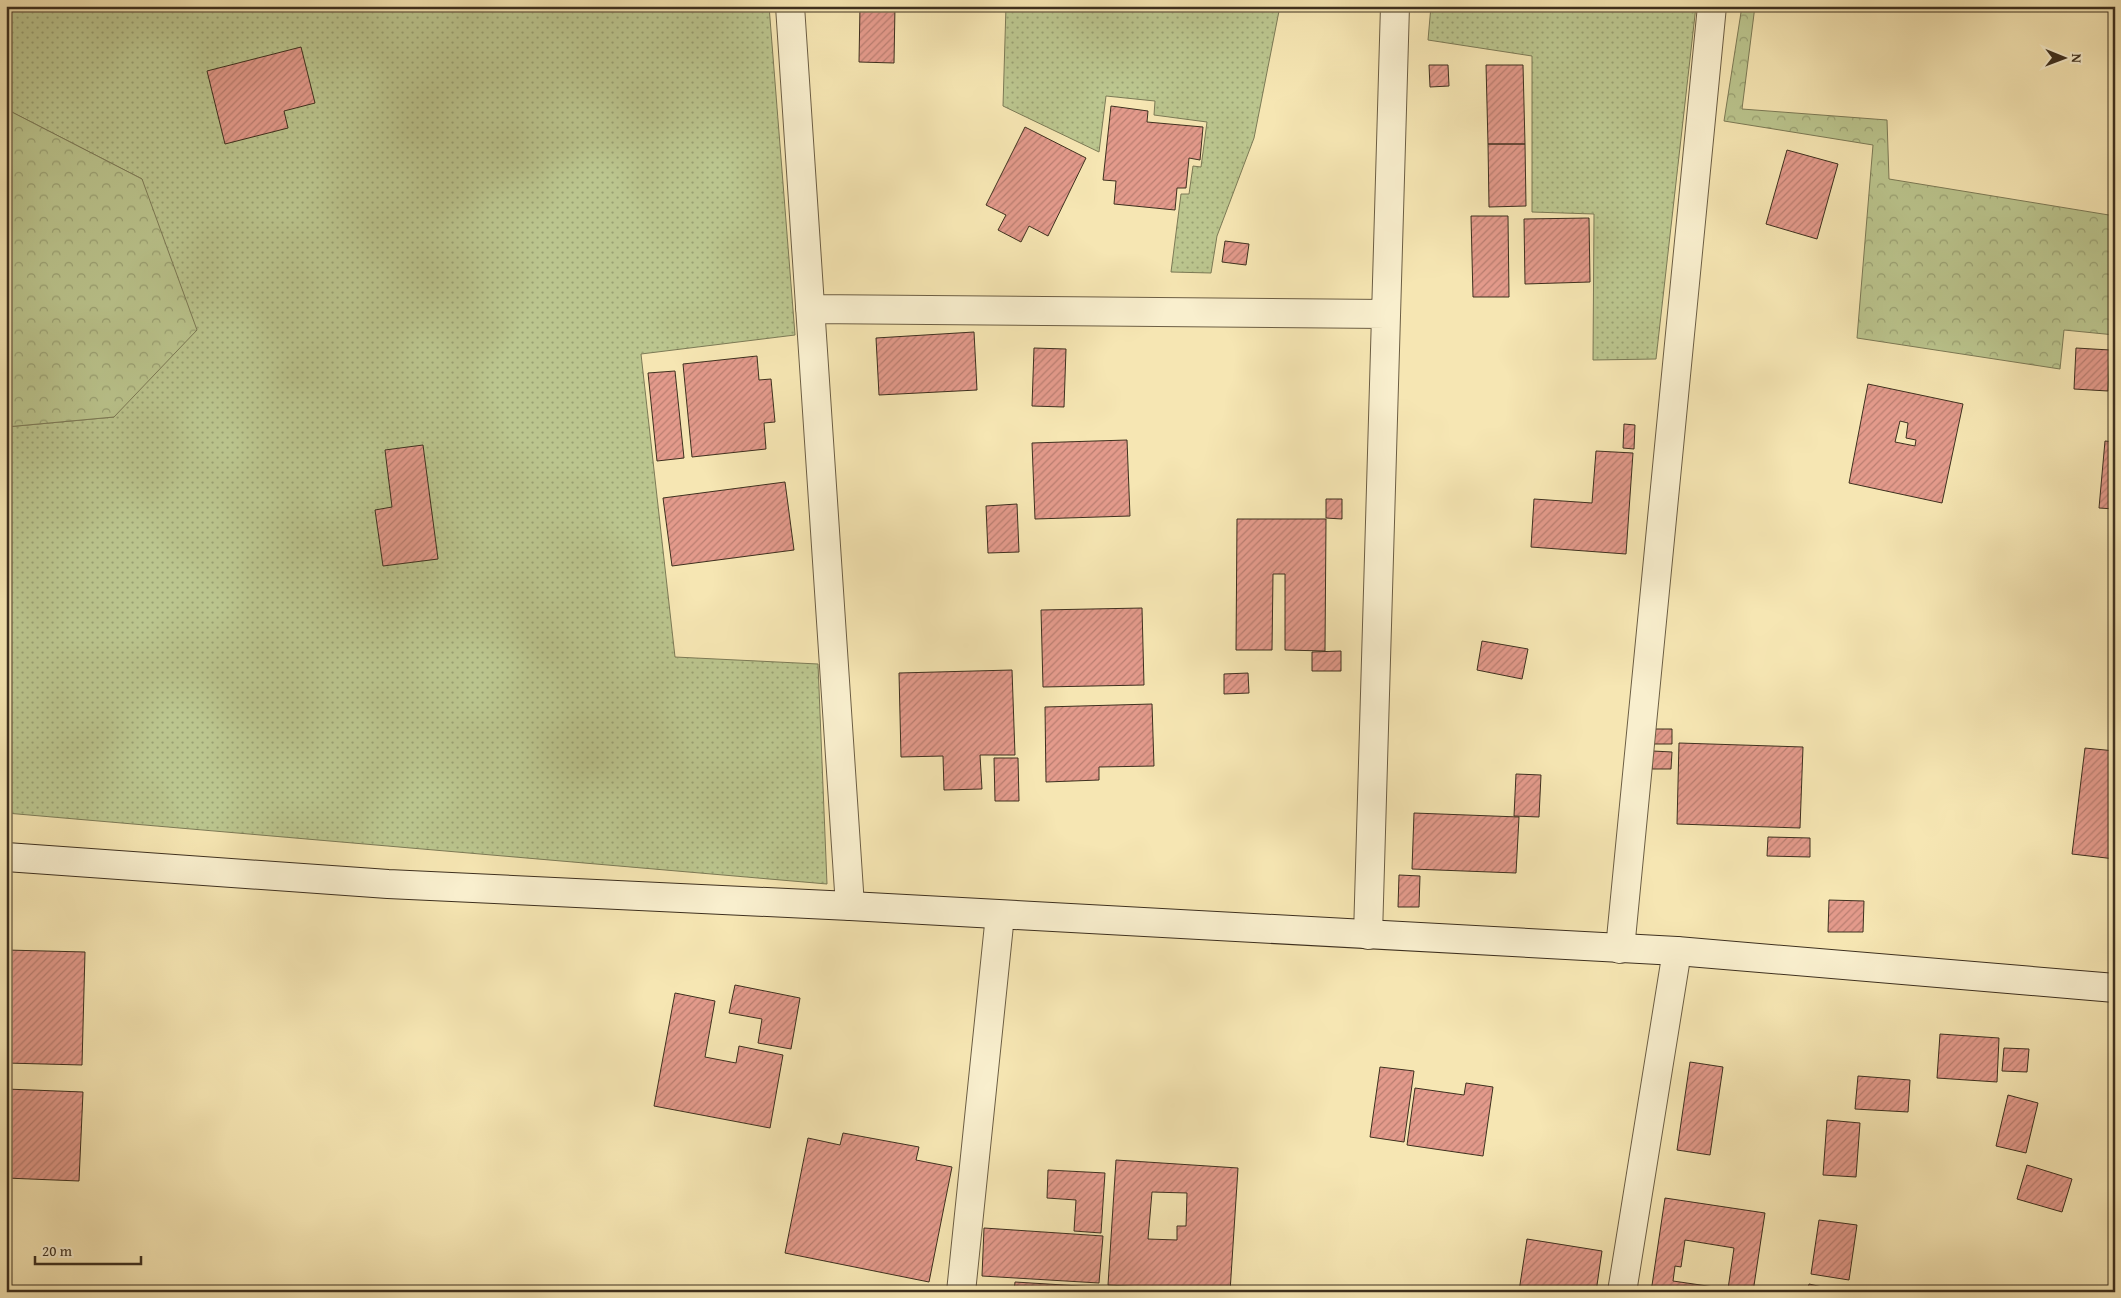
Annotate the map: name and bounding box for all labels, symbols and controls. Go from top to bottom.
north arrow [2038,32,2088,82]
text: N [2067,53,2087,64]
scale bar [35,1233,141,1265]
text: 20 m [42,1240,73,1261]

